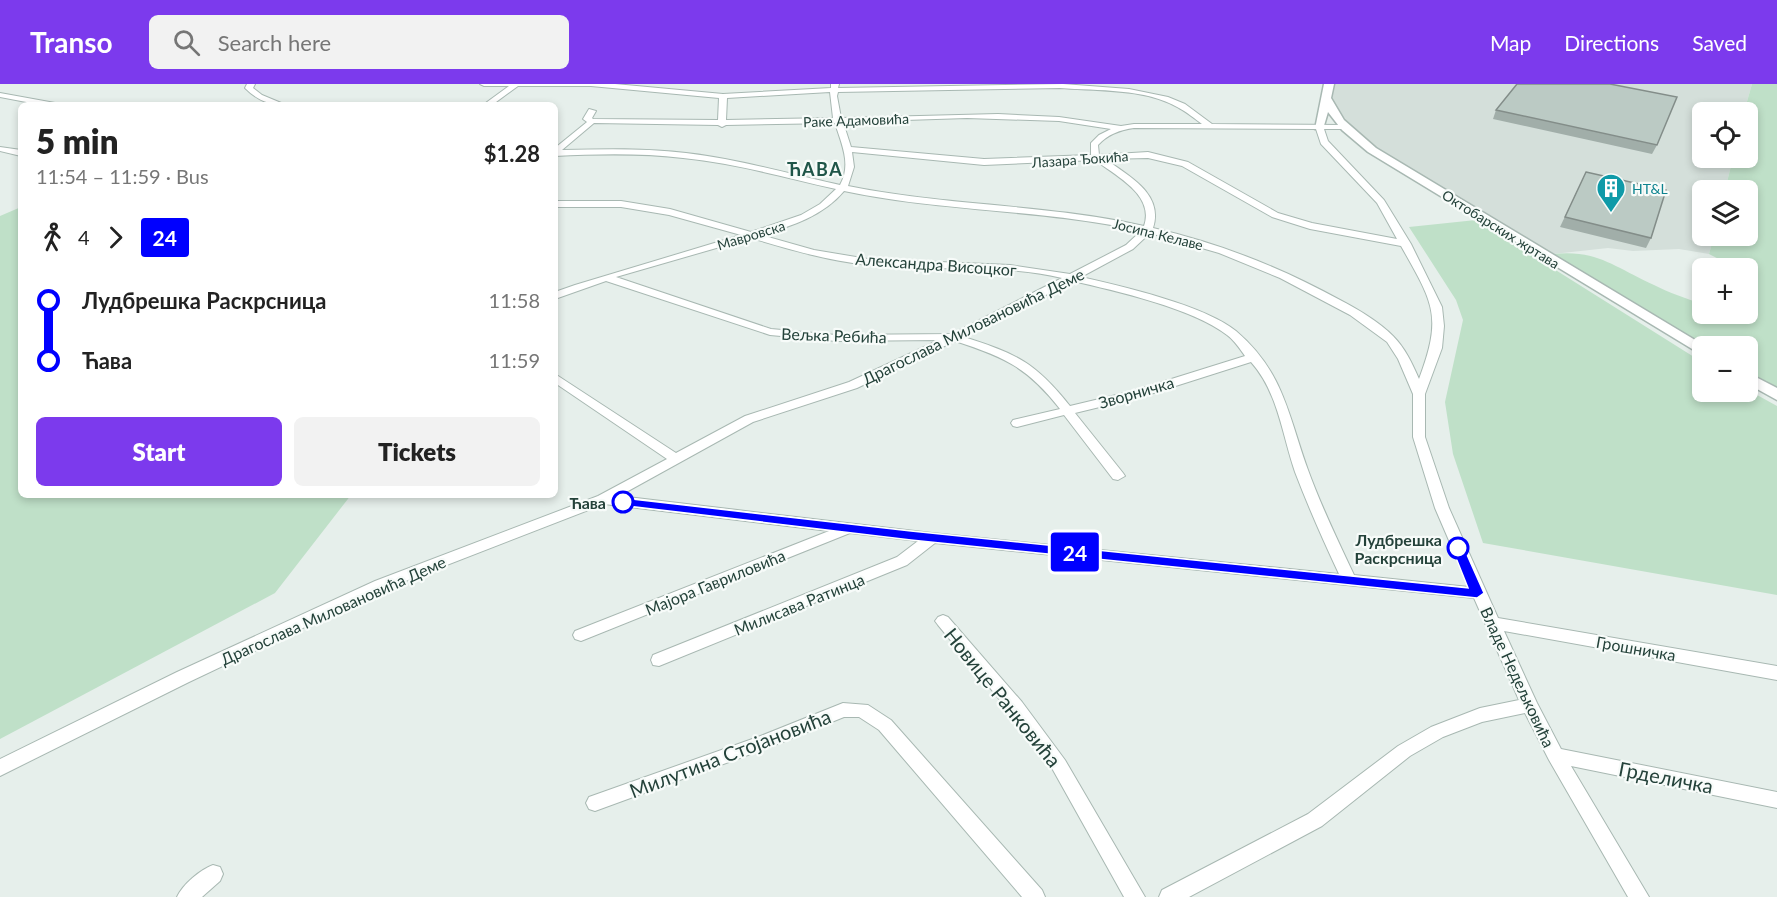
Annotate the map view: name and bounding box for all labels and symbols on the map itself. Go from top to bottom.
street label: Раке Адамовића [803,110,909,130]
street label: Лазара Ђокића [1030,147,1129,171]
district label: ЋАВА [787,158,843,180]
building icon: HT&L [1595,172,1627,214]
place label: HT&L [1632,180,1668,197]
street label: Октобарских жртава [1439,186,1563,272]
street label: Јосипа Келаве [1111,215,1205,253]
street label: Мавровска [715,217,787,253]
street label: Александра Висоцког [855,249,1018,279]
street label: Драгослава Миловановића Деме [859,264,1087,388]
street label: Вељка Ребића [781,324,887,346]
street label: Зворничка [1096,372,1176,412]
marker: Ћава [612,491,634,513]
place label: Ћава [570,493,606,512]
place label: Лудбрешка Раскрсница [1355,530,1442,567]
line badge: 24 [1048,532,1102,572]
marker: Лудбрешка Раскрсница [1447,537,1469,559]
street label: Мајора Гавриловића [642,545,788,619]
street label: Драгослава Миловановића Деме [218,552,448,668]
street label: Милисава Ратинца [731,569,867,639]
street label: Владе Недељковића [1477,604,1559,750]
street label: Новице Ранковића [940,623,1066,771]
street label: Грошничка [1595,632,1677,664]
street label: Милутина Стојановића [626,703,834,803]
street label: Грделичка [1617,756,1715,798]

